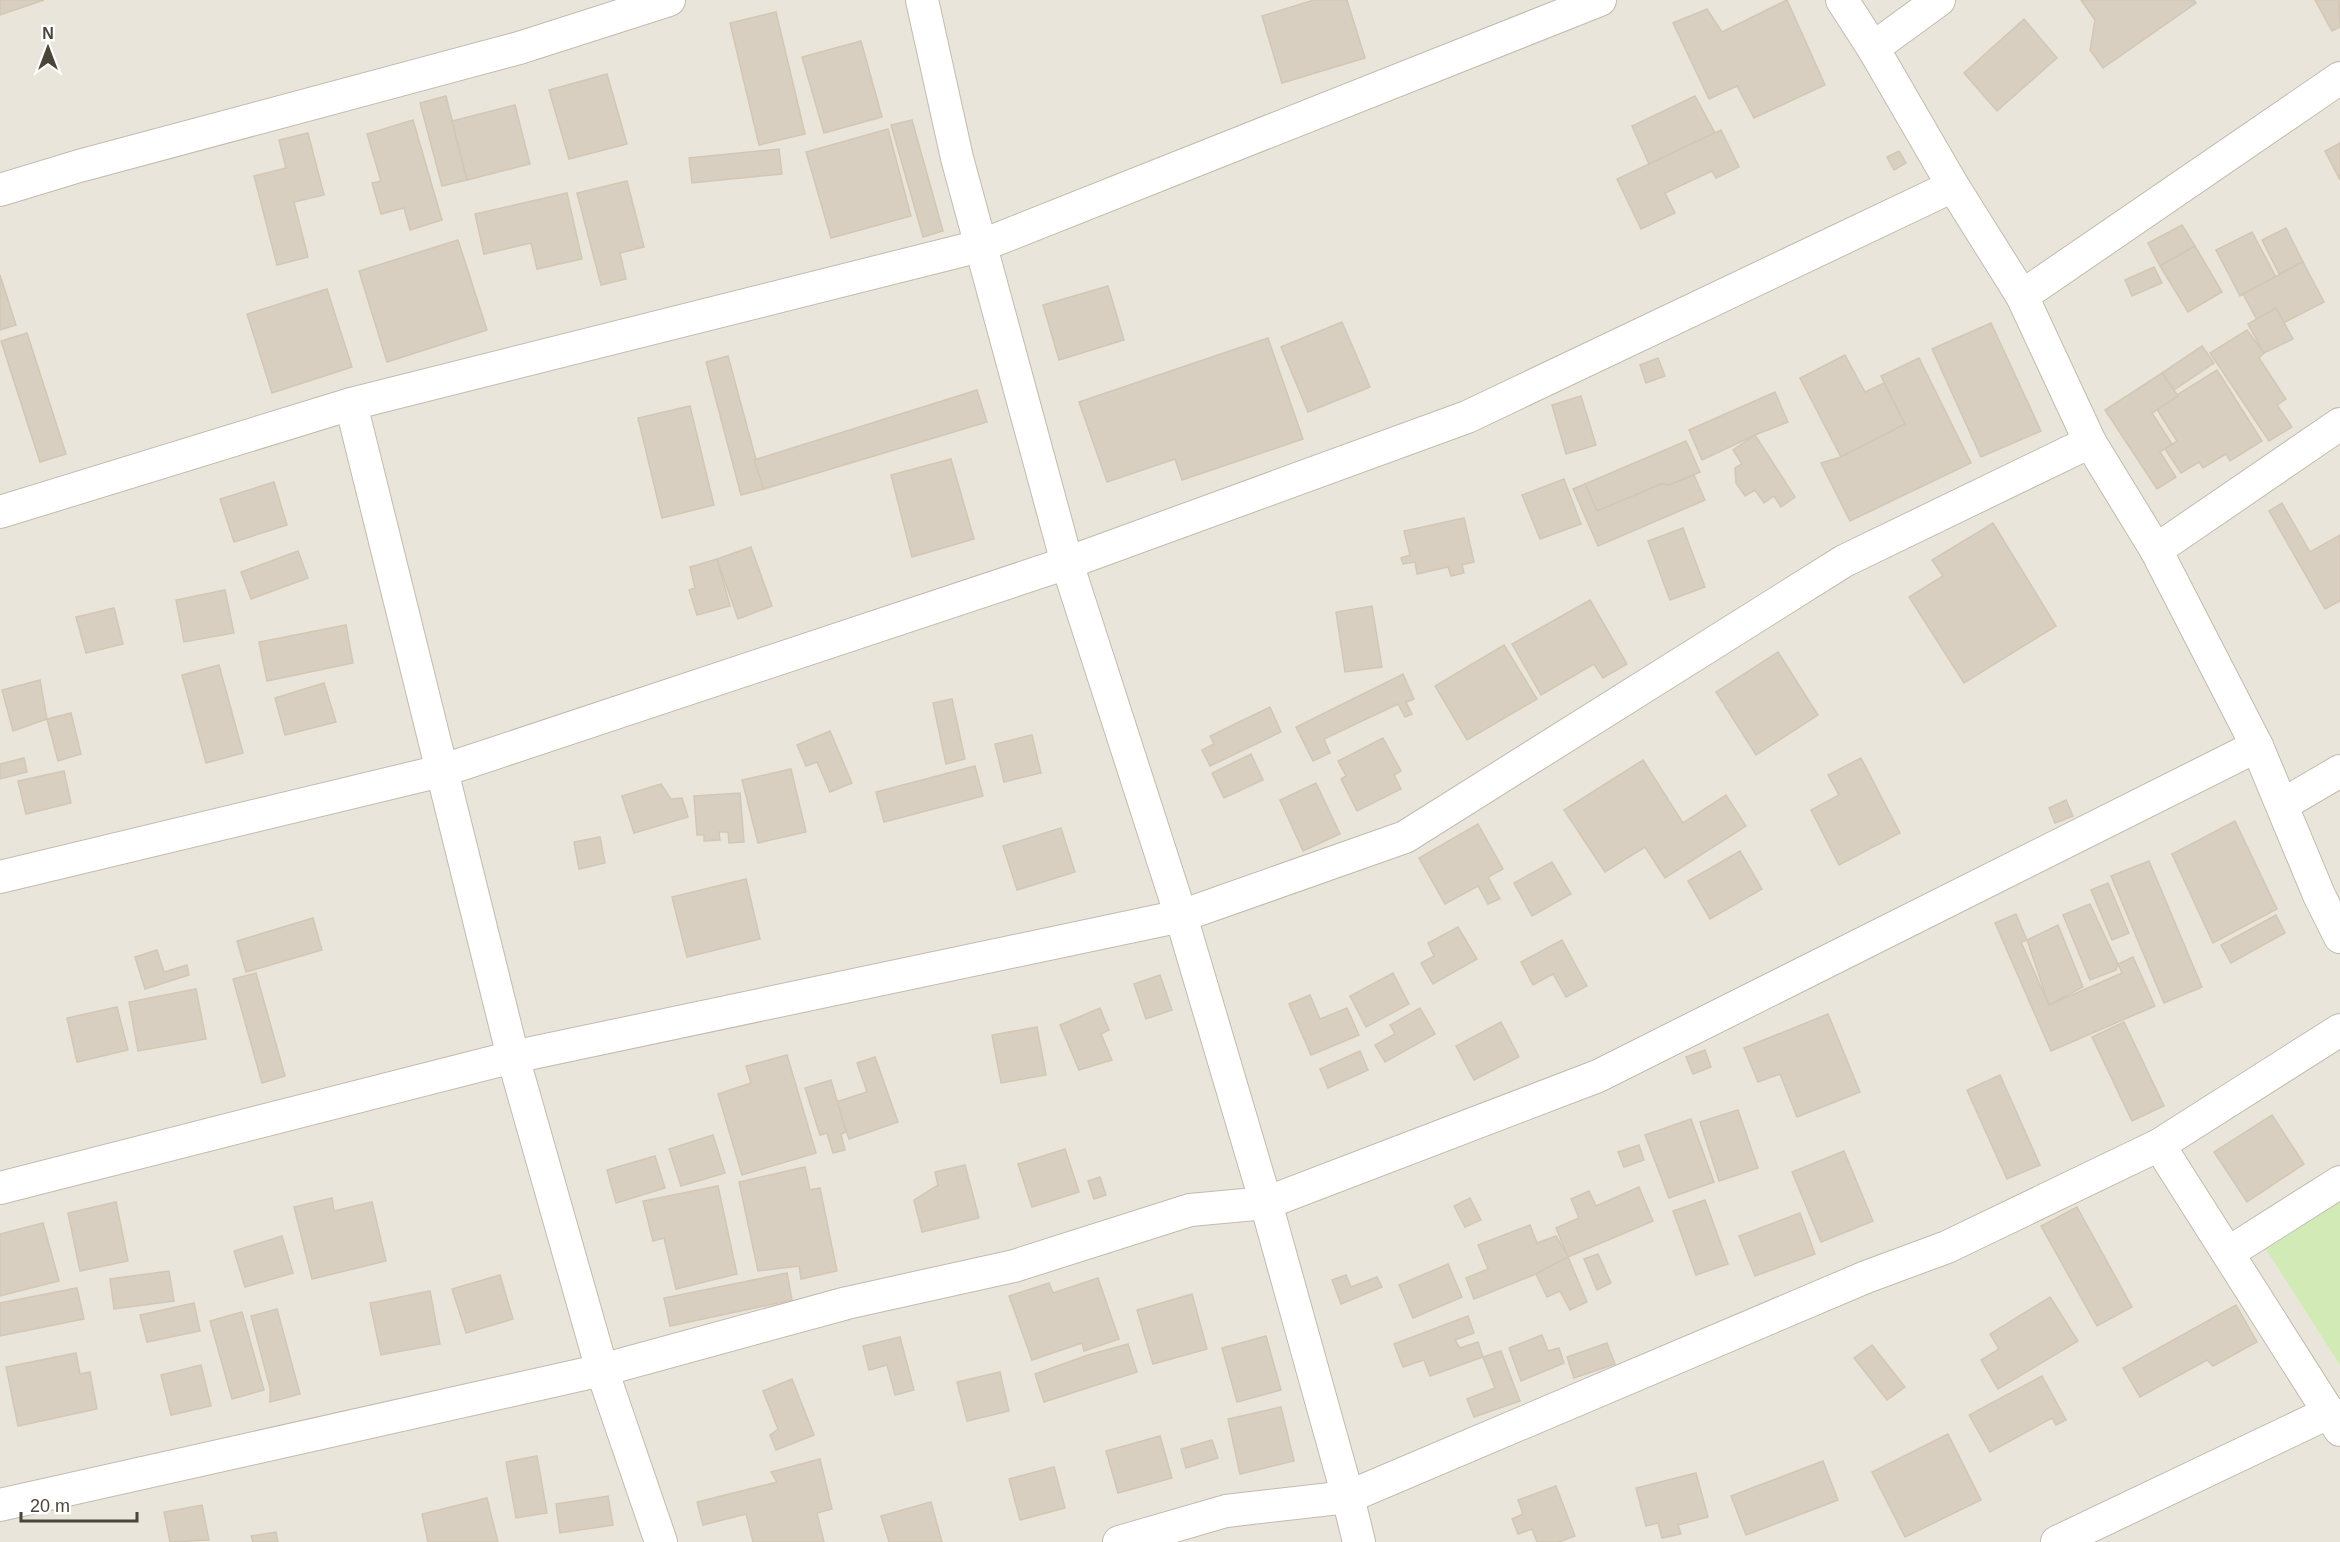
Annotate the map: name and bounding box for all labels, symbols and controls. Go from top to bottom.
north arrow [18,18,78,78]
text: N [42,25,54,42]
scale bar [21,1485,136,1523]
text: 20 m [30,1496,70,1516]

